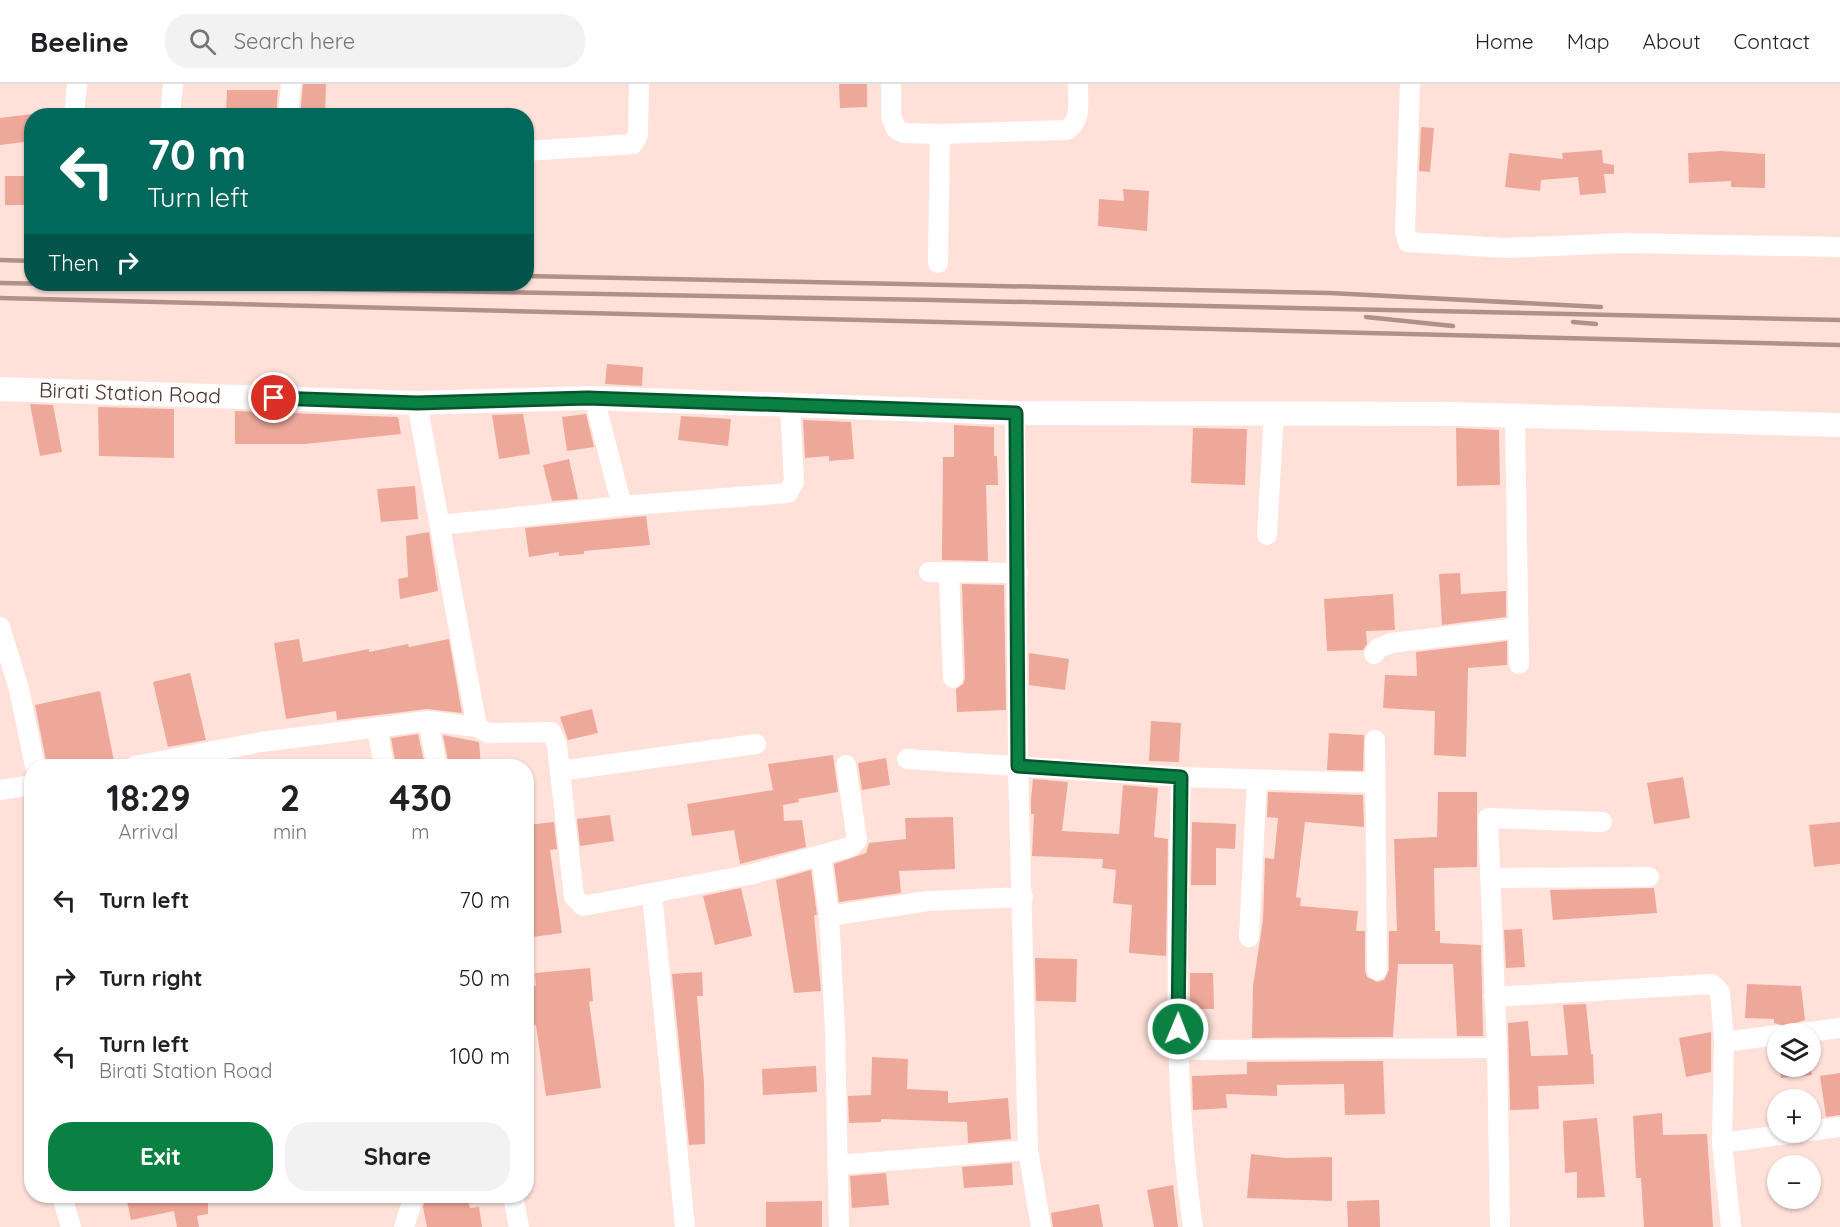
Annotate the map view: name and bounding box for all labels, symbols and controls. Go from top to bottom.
search box [165,14,585,68]
text: Beeline [30,24,129,59]
icon: search [186,25,219,58]
text: Search here [234,27,355,55]
text: Home [1475,28,1534,54]
text: Map [1567,28,1610,54]
text: About [1643,28,1701,54]
text: Contact [1734,28,1810,54]
text: 70 m [147,128,246,181]
icon: left [48,132,126,210]
text: Turn left [147,180,249,214]
icon: right [111,246,144,279]
text: Then [48,249,99,277]
pin [248,372,299,423]
street label: Birati Station Road [39,376,221,408]
icon: arrive [257,381,290,414]
text: 18:29 [106,775,191,820]
text: 2 [280,775,300,820]
text: 430 [389,775,452,820]
text: Arrival [118,819,178,844]
text: min [273,819,307,844]
text: m [411,819,430,844]
icon: left [48,884,81,917]
text: Turn left [99,886,189,914]
text: 70 m [460,886,510,914]
icon: right [48,962,81,995]
text: Turn right [99,964,203,992]
text: 50 m [459,964,510,992]
position arrow [1146,997,1210,1061]
map controls [1767,1023,1821,1209]
button: layers [1767,1023,1821,1077]
text: Turn left [99,1030,189,1058]
icon: left [48,1040,81,1073]
text: 100 m [450,1042,510,1070]
text: Birati Station Road [99,1058,272,1083]
button: + [1767,1089,1821,1143]
button: Exit [48,1122,273,1191]
button: Share [285,1122,510,1191]
button: − [1767,1155,1821,1209]

